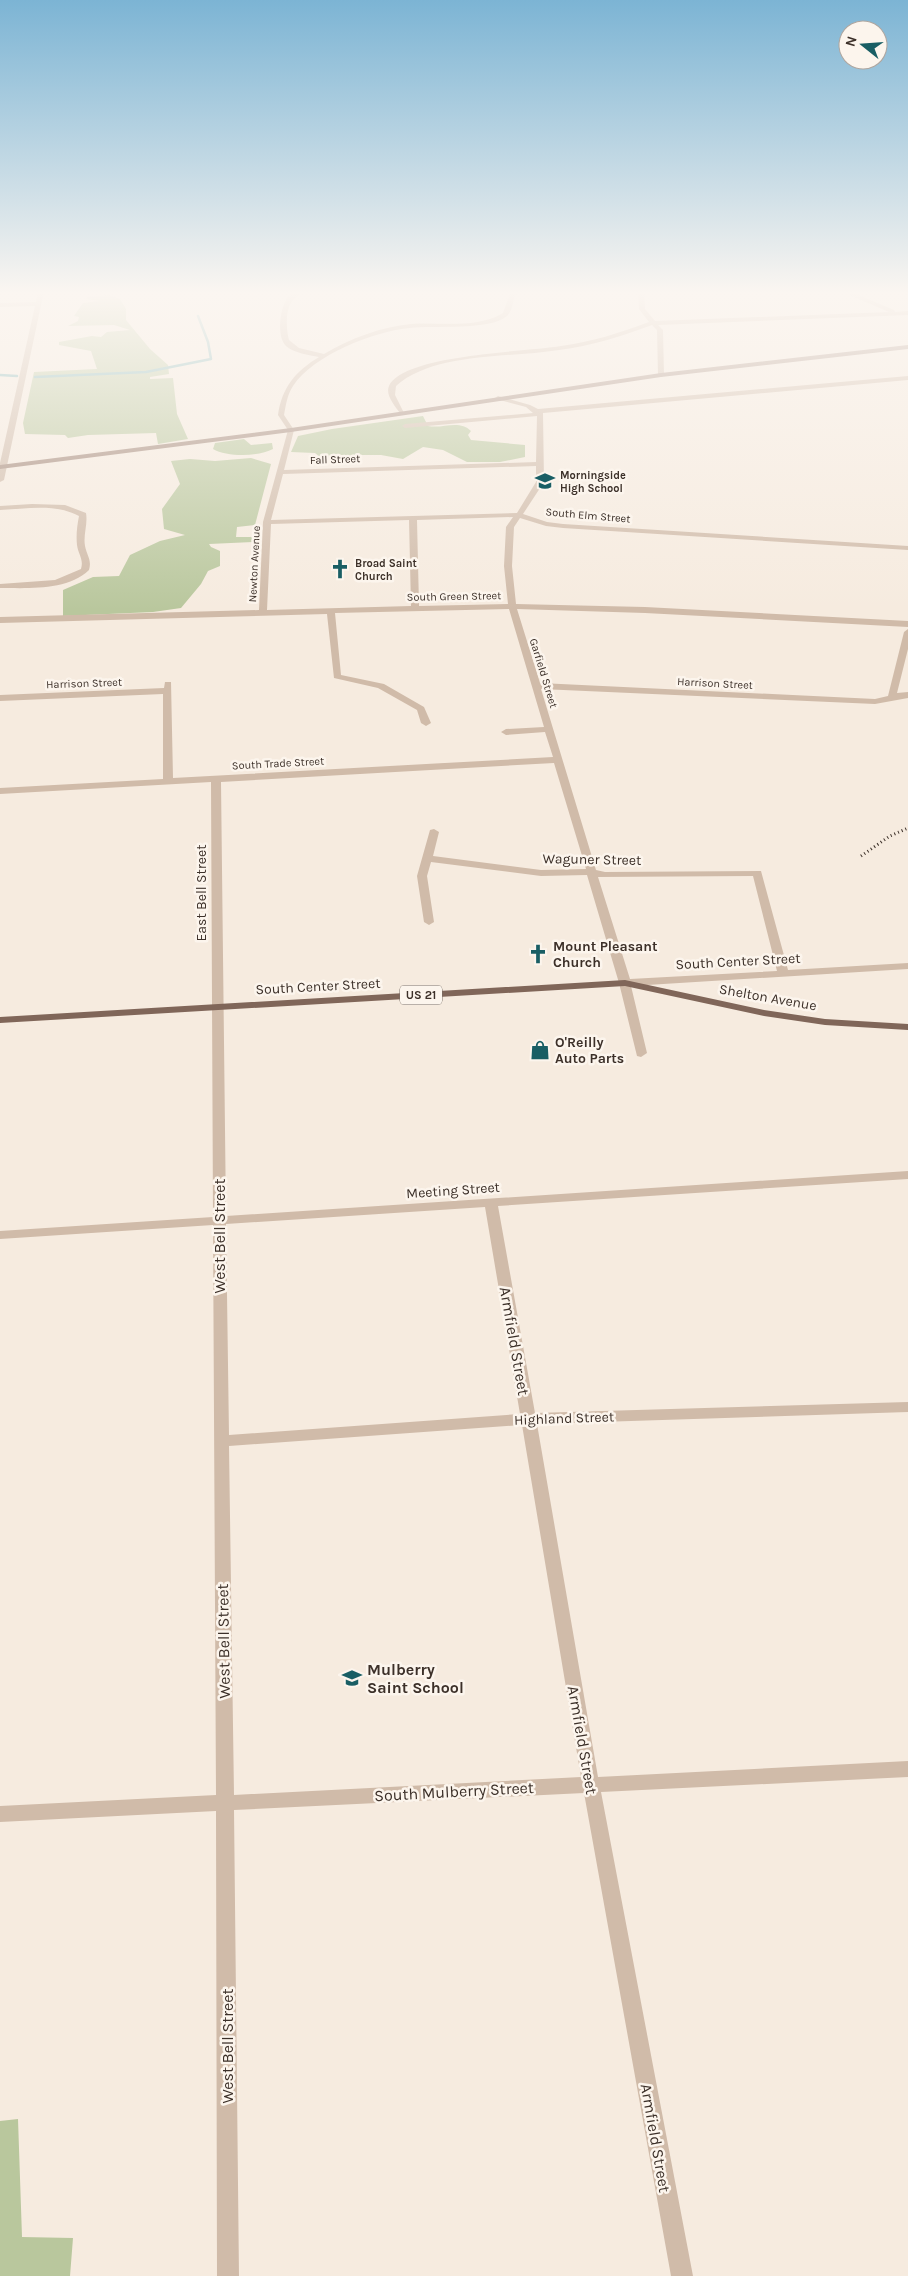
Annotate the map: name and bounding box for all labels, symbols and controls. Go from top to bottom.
north arrow [838,20,888,70]
text: N [841,34,861,49]
street label: Fall Street [310,452,360,467]
place label: Morningside High School [560,469,626,495]
school or university icon: Morningside High School [534,470,556,492]
street label: South Elm Street [545,505,631,526]
street label: Newton Avenue [246,525,263,603]
place label: Broad Saint Church [355,557,418,583]
church icon: Broad Saint Church [329,558,351,580]
street label: South Green Street [407,589,501,604]
street label: Garfield Street [527,637,560,710]
street label: Harrison Street [677,675,753,692]
street label: Harrison Street [46,676,122,691]
street label: South Trade Street [232,755,325,772]
street label: East Bell Street [193,844,210,942]
street label: Waguner Street [543,850,641,869]
place label: Mount Pleasant Church [553,938,658,971]
church icon: Mount Pleasant Church [527,943,549,965]
street label: South Center Street [675,950,801,973]
street label: South Center Street [255,975,381,998]
street label: Shelton Avenue [718,981,818,1014]
road number: US 21 [400,986,442,1004]
place label: O'Reilly Auto Parts [555,1034,624,1067]
shop icon: O'Reilly Auto Parts [529,1039,551,1061]
street label: West Bell Street [210,1178,229,1294]
street label: Meeting Street [406,1179,500,1202]
street label: Armfield Street [496,1285,533,1397]
street label: Highland Street [514,1408,614,1429]
street label: West Bell Street [213,1583,234,1699]
place label: Mulberry Saint School [367,1660,464,1697]
school or university icon: Mulberry Saint School [341,1667,363,1689]
street label: Armfield Street [564,1684,601,1796]
street label: South Mulberry Street [374,1778,534,1805]
street label: West Bell Street [218,1988,237,2104]
street label: Armfield Street [637,2082,674,2194]

